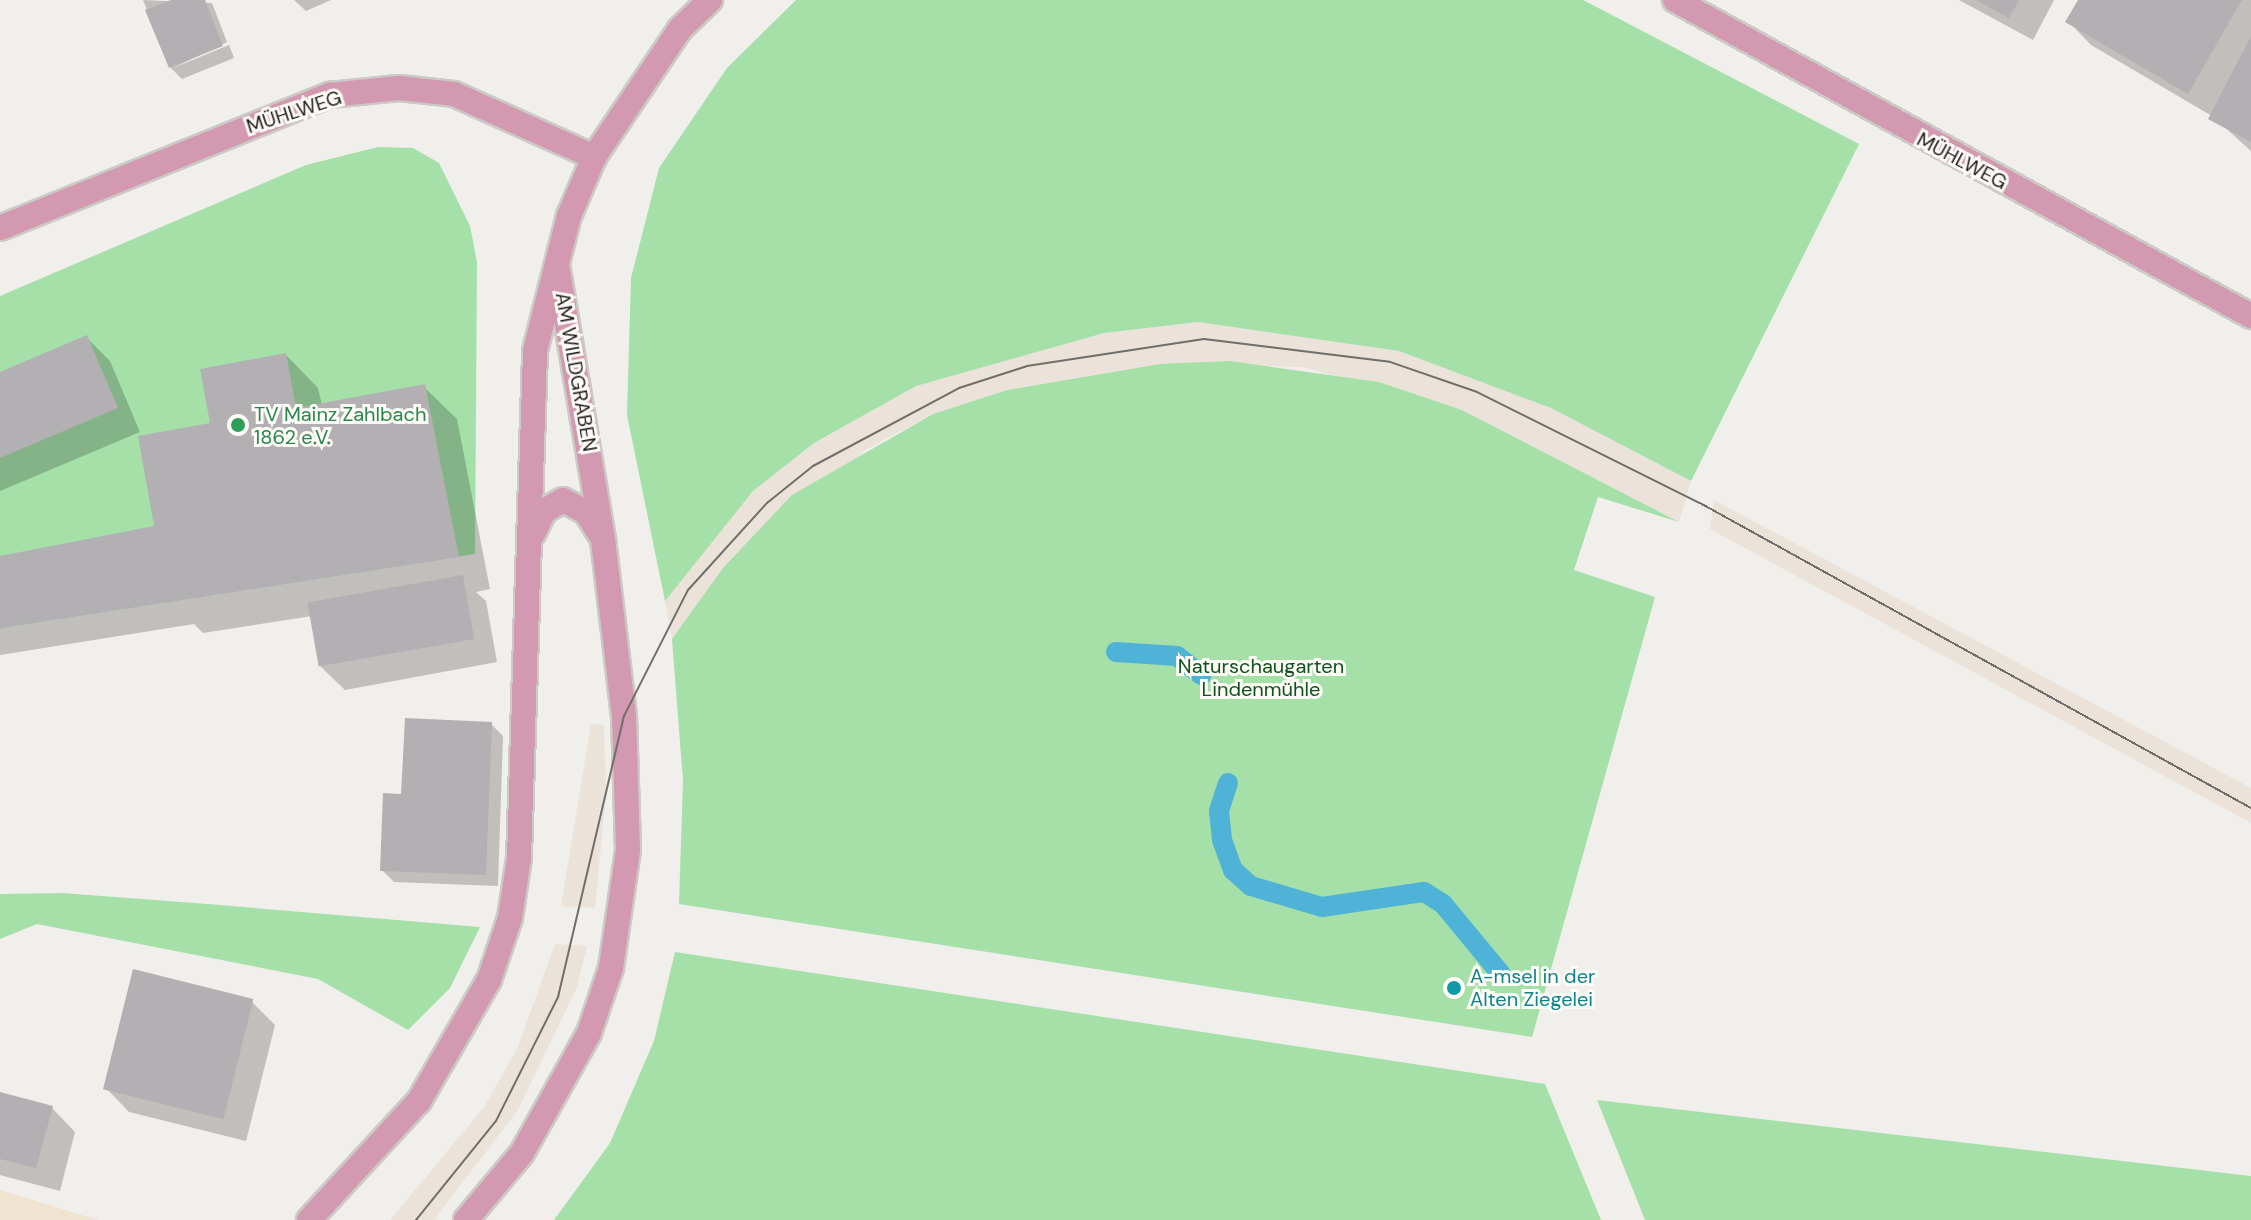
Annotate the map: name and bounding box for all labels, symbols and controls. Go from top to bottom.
street label: MÜHLWEG [243,85,345,139]
street label: MÜHLWEG [1913,127,2011,195]
street label: AM WILDGRABEN [550,291,602,453]
place label: TV Mainz Zahlbach 1862 e.V. [254,402,426,449]
marker: TV Mainz Zahlbach 1862 e.V. [229,416,247,434]
park label: Naturschaugarten Lindenmühle [1178,655,1344,702]
place label: A-msel in der Alten Ziegelei [1470,964,1595,1011]
marker: A-msel in der Alten Ziegelei [1445,979,1463,997]

